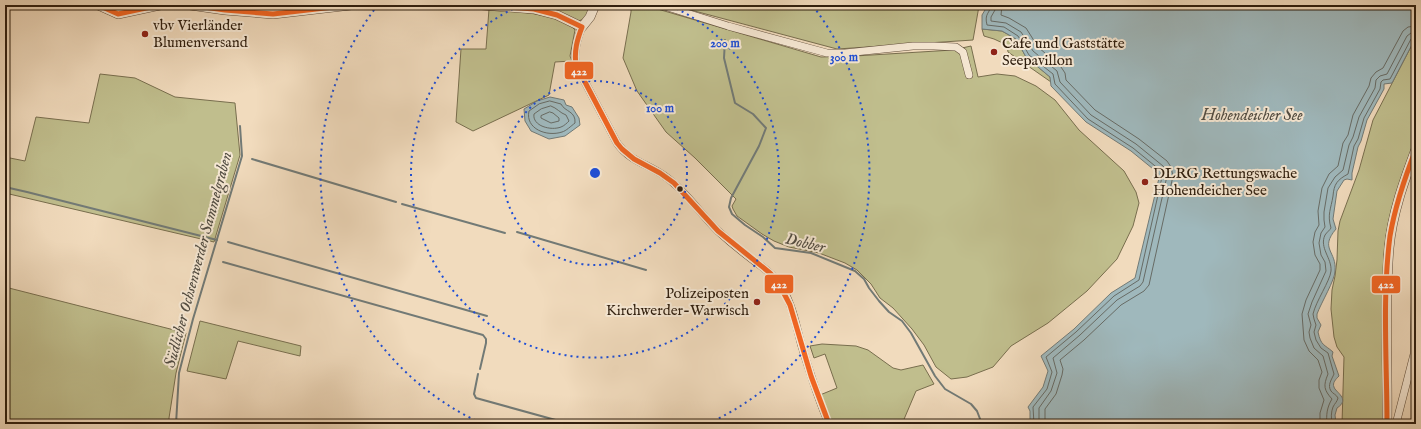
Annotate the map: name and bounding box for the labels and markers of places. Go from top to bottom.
place label: vbv Vierländer Blumenversand [153,16,249,52]
marker: vbv Vierländer Blumenversand [140,29,150,39]
place label: Cafe und Gaststätte Seepavillon [1002,34,1125,70]
marker: Cafe und Gaststätte Seepavillon [989,47,999,57]
place label: DLRG Rettungswache Hohendeicher See [1153,164,1297,200]
centre of rings [588,166,602,180]
marker: DLRG Rettungswache Hohendeicher See [1140,177,1150,187]
unlabelled marker [675,184,685,194]
place label: Polizeiposten Kirchwerder-Warwisch [606,284,749,320]
marker: Polizeiposten Kirchwerder-Warwisch [752,297,762,307]

